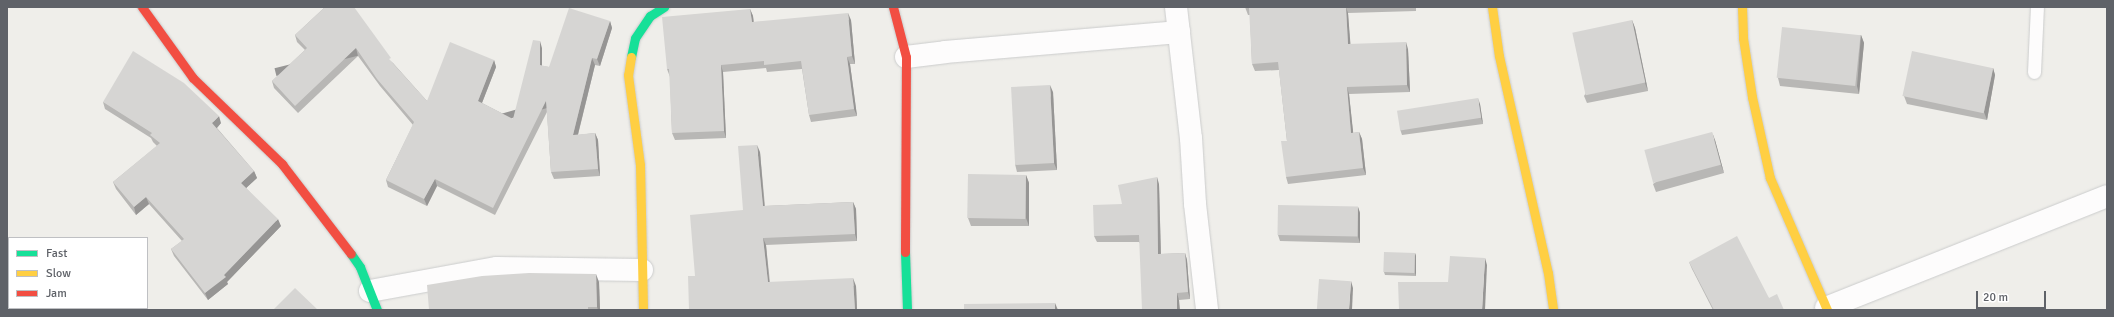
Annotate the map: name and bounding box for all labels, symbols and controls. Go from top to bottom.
legend [8,237,148,309]
text: Fast [46,246,67,261]
text: Slow [46,266,71,281]
scale bar [1978,283,2048,309]
text: Jam [46,286,67,301]
text: 20 m [1983,290,2008,305]

